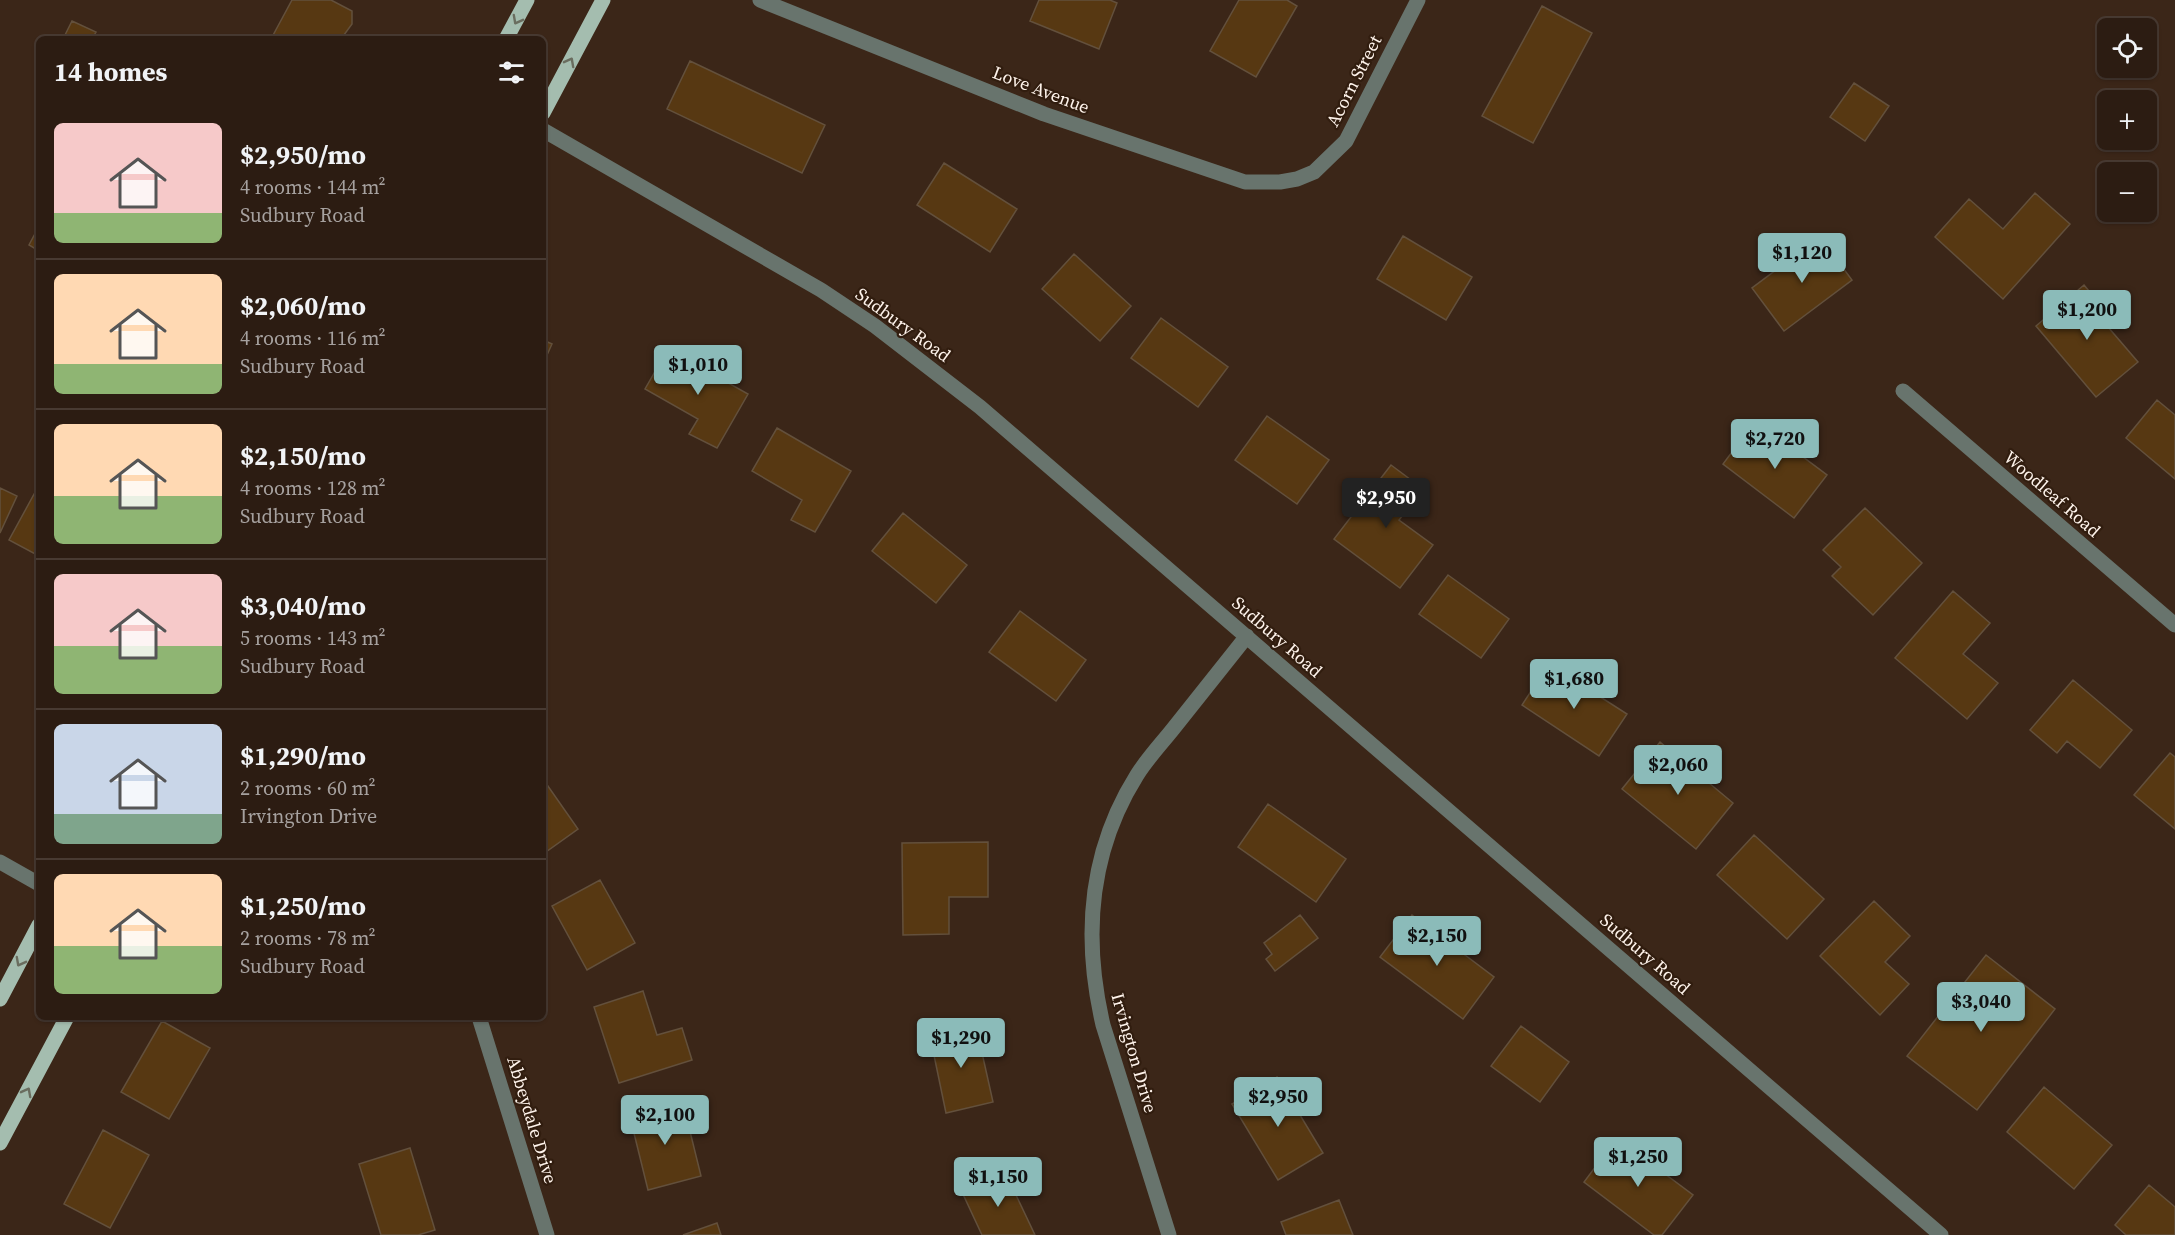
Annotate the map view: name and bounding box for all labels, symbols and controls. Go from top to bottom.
one-way arrow [513,13,524,24]
map controls [2097,18,2157,222]
button: locate [2097,18,2157,78]
street label: Acorn Street [1320,31,1387,131]
text: 14 homes [54,54,167,90]
icon: filters [495,56,528,89]
one-way arrow [563,57,575,68]
street label: Love Avenue [989,60,1093,119]
button: + [2097,90,2157,150]
text: $2,950/mo [240,137,366,173]
icon: home [102,147,174,219]
button: − [2097,162,2157,222]
text: 4 rooms · 144 m² [240,173,386,201]
text: Sudbury Road [240,201,365,229]
pin: $1,120 [1753,233,1851,284]
text: $1,120 [1772,238,1832,266]
street label: Sudbury Road [851,281,956,368]
text: $2,060/mo [240,288,366,324]
pin: $1,200 [2038,290,2136,341]
text: $1,200 [2057,295,2117,323]
icon: home [102,298,174,370]
text: 4 rooms · 116 m² [240,324,386,352]
pin: $1,010 [649,345,747,396]
text: $1,010 [668,350,728,378]
text: Sudbury Road [240,352,365,380]
pin: $2,720 [1726,419,1824,470]
text: $2,720 [1745,424,1805,452]
text: $2,150/mo [240,438,366,474]
street label: Woodleaf Road [1999,445,2106,543]
icon: home [102,448,174,520]
text: 4 rooms · 128 m² [240,474,386,502]
pin: $2,950 [1337,478,1435,529]
text: $2,950 [1356,483,1416,511]
text: Sudbury Road [240,502,365,530]
text: $3,040/mo [240,588,366,624]
street label: Sudbury Road [1227,590,1328,683]
icon: home [102,598,174,670]
text: 5 rooms · 143 m² [240,624,386,652]
text: Sudbury Road [240,652,365,680]
pin: $1,680 [1525,659,1623,710]
text: $1,680 [1544,664,1604,692]
text: $1,290/mo [240,738,366,774]
pin: $2,060 [1629,745,1727,796]
icon: home [102,748,174,820]
text: $2,060 [1648,750,1708,778]
text: 2 rooms · 60 m² [240,774,376,802]
text: Irvington Drive [240,802,377,830]
text: $1,250/mo [240,888,366,924]
icon: home [102,898,174,970]
street label: Sudbury Road [1595,907,1696,1000]
pin: $2,150 [1388,916,1486,967]
text: $2,150 [1407,921,1467,949]
text: 2 rooms · 78 m² [240,924,376,952]
text: Sudbury Road [240,952,365,980]
one-way arrow [15,956,27,967]
pin: $3,040 [1932,982,2030,1033]
text: $3,040 [1951,987,2011,1015]
street label: Irvington Drive [1105,990,1164,1116]
pin: $1,290 [912,1018,1010,1069]
text: $1,290 [931,1023,991,1051]
street label: Abbeydale Drive [501,1053,564,1186]
pin: $2,950 [1229,1077,1327,1128]
text: $2,950 [1248,1082,1308,1110]
one-way arrow [20,1087,31,1098]
pin: $2,100 [616,1095,714,1146]
text: $2,100 [635,1100,695,1128]
pin: $1,250 [1589,1137,1687,1188]
text: $1,250 [1608,1142,1668,1170]
pin: $1,150 [949,1157,1047,1208]
text: $1,150 [968,1162,1028,1190]

